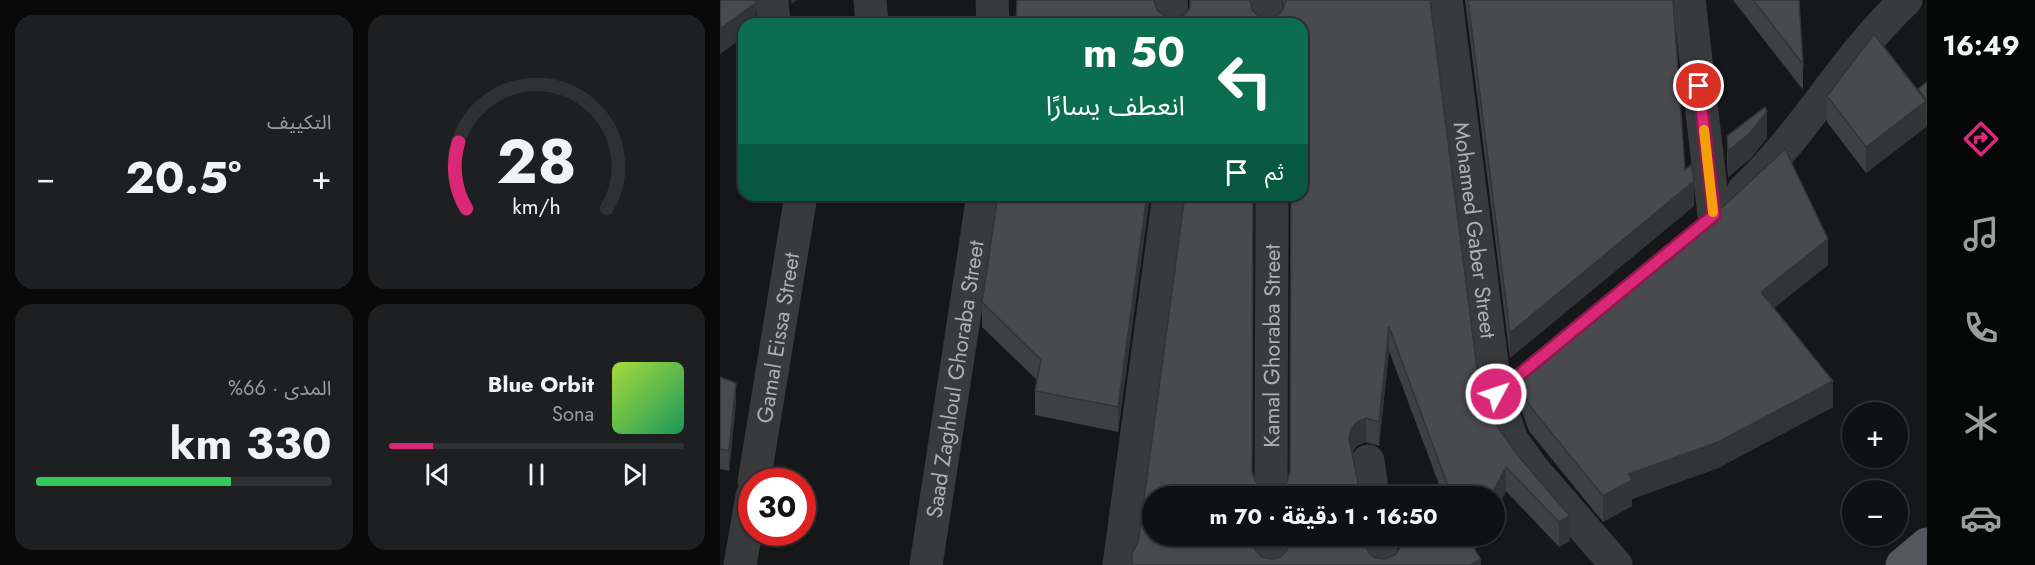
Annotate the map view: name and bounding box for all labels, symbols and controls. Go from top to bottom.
text: 50 m [1083,22,1185,83]
text: 16:49 [1942,26,2020,65]
icon: left [1206,42,1284,120]
pin [1673,60,1724,111]
icon: arrive [1682,69,1715,102]
text: انعطف يسارًا [1046,86,1185,125]
text: التكييف [267,108,332,137]
text: 28 [496,116,576,206]
icon: directions [1960,118,2002,160]
street label: Mohamed Gaber Street [1446,120,1505,341]
text: 20.5° [125,145,241,210]
text: − [36,154,55,201]
text: + [311,154,331,201]
icon: arrive [1220,156,1253,189]
text: ثم [1265,156,1284,188]
text: km/h [512,191,560,222]
icon: music [1960,213,2002,255]
street label: Saad Zaghloul Ghoraba Street [917,237,992,520]
street label: Kamal Ghoraba Street [1255,243,1288,448]
street label: Gamal Eissa Street [748,250,807,426]
icon: phone [1960,307,2002,349]
position arrow [1464,362,1528,426]
text: Blue Orbit [488,368,594,400]
text: المدى · 66% [228,374,332,403]
text: Sona [552,400,594,429]
map controls [1842,402,1908,546]
button: + [1842,402,1908,468]
icon: climate [1960,402,2002,444]
text: 330 km [169,411,332,476]
icon: previous [421,458,454,491]
icon: pause [520,458,553,491]
icon: next [618,458,651,491]
speed limit sign: 30 [738,468,816,546]
button: − [1842,480,1908,546]
icon: car [1960,497,2002,539]
text: 16:50 · 1 دقيقة · 70 m [1209,500,1438,532]

